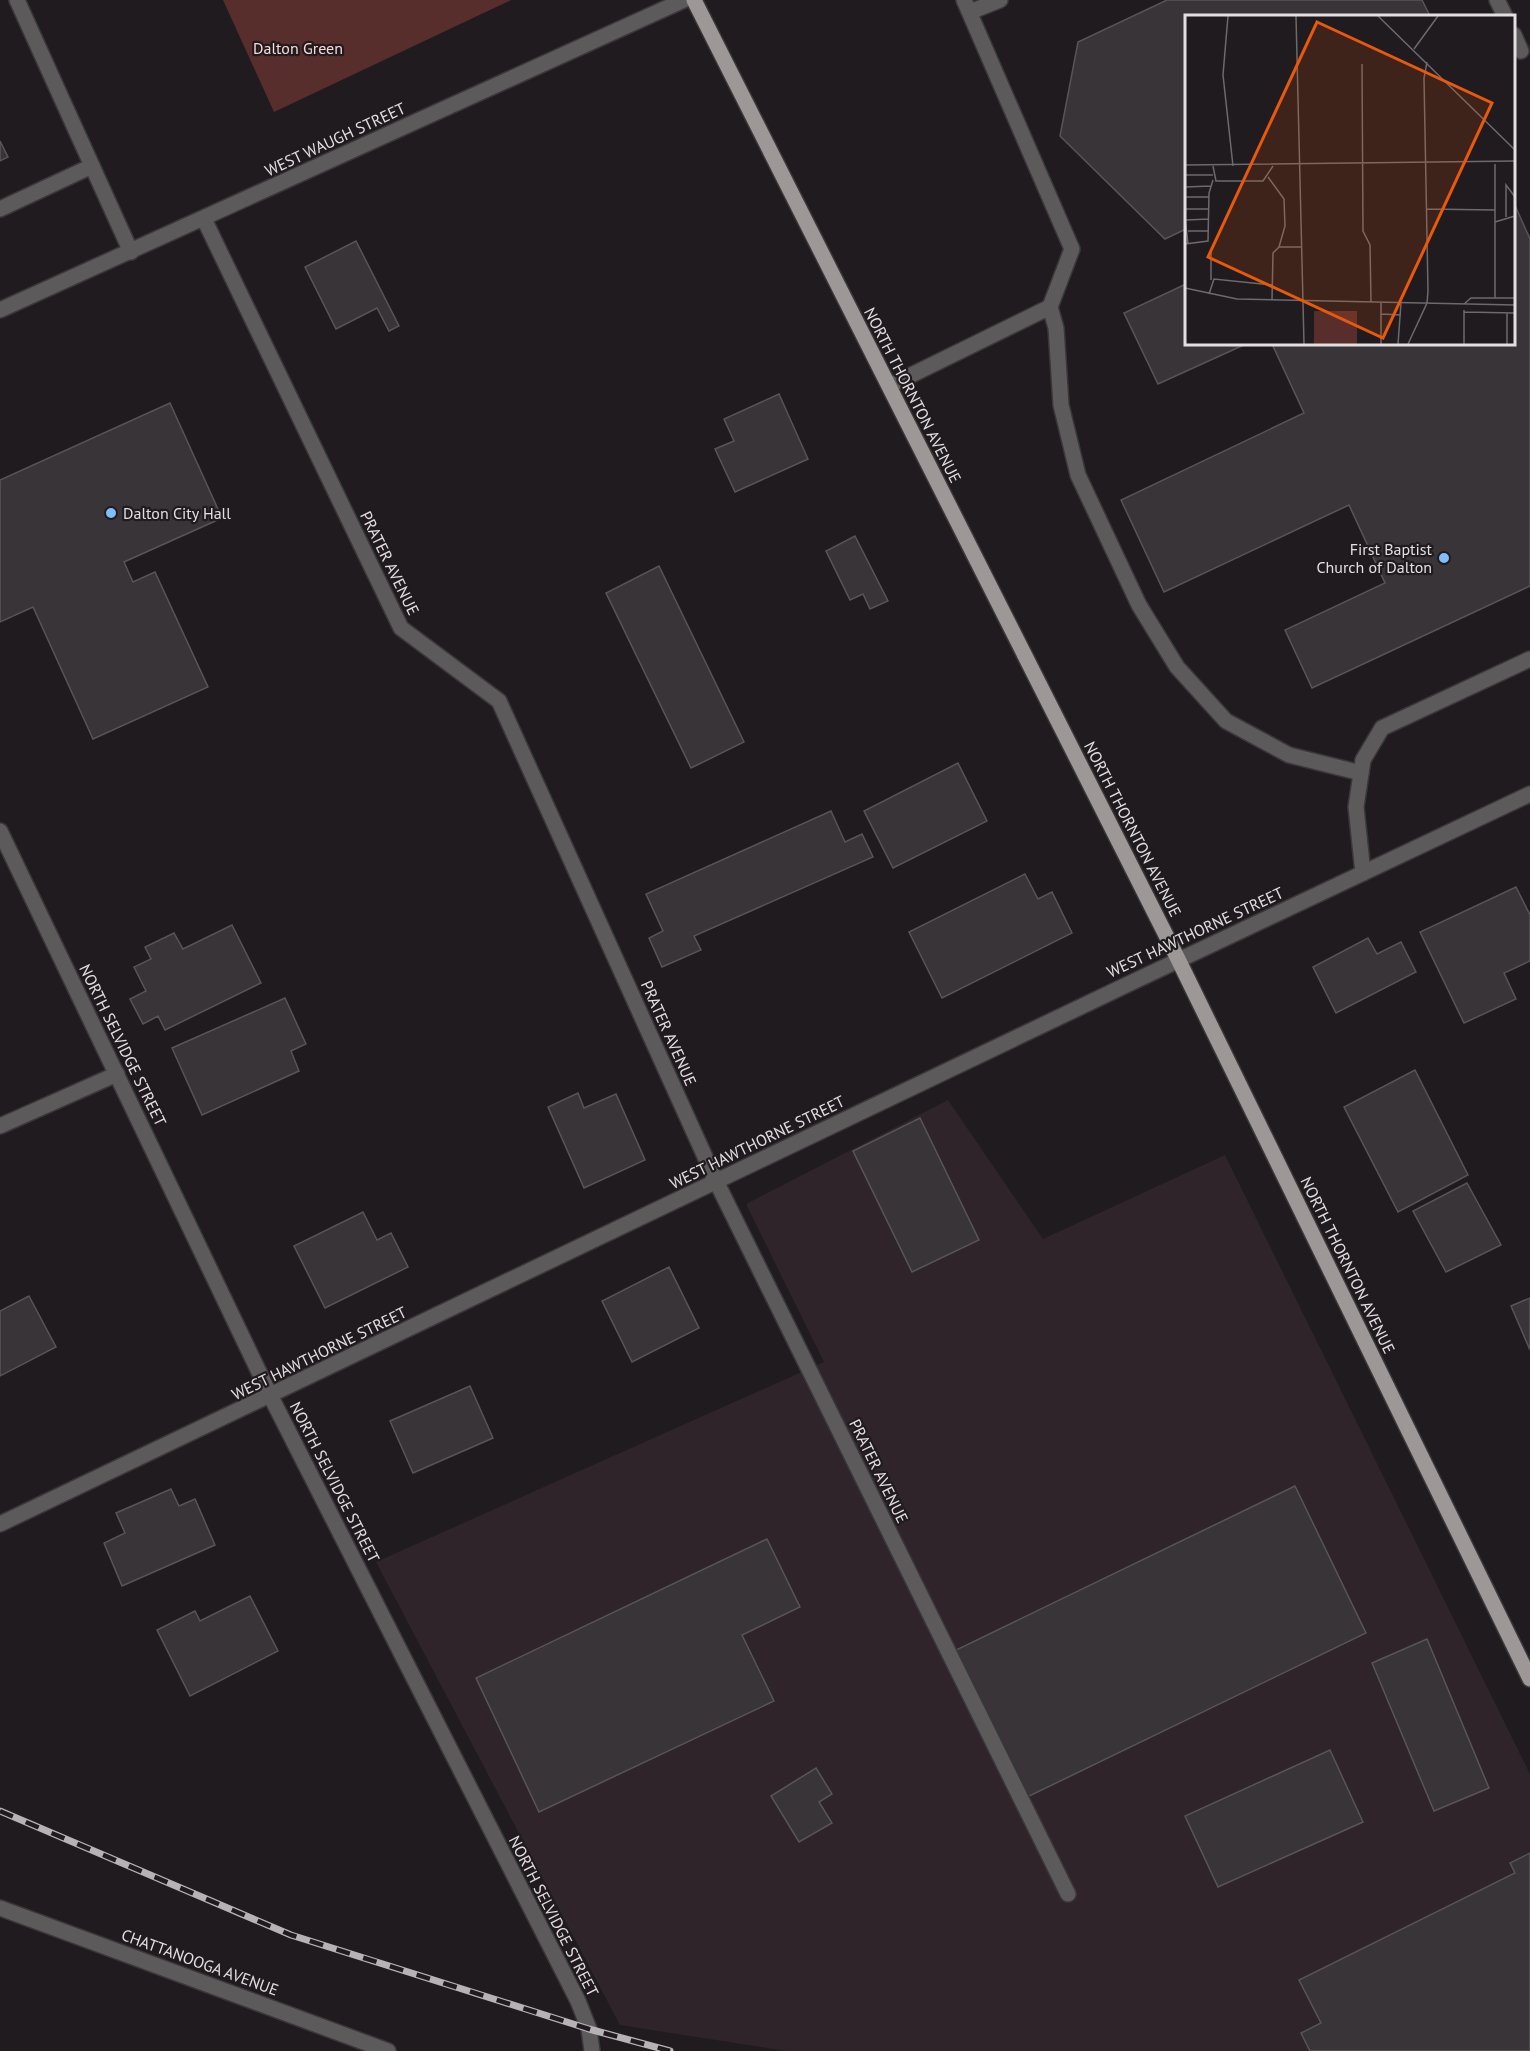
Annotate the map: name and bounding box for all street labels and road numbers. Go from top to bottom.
street label: WEST WAUGH STREET [261,98,409,180]
street label: NORTH THORNTON AVENUE [860,304,966,486]
street label: PRATER AVENUE [356,508,424,618]
street label: NORTH THORNTON AVENUE [1080,738,1186,920]
street label: WEST HAWTHORNE STREET [1104,882,1287,982]
street label: NORTH SELVIDGE STREET [75,961,171,1129]
street label: PRATER AVENUE [637,977,701,1089]
street label: WEST HAWTHORNE STREET [666,1091,848,1193]
street label: NORTH THORNTON AVENUE [1296,1173,1400,1357]
street label: WEST HAWTHORNE STREET [228,1302,410,1404]
street label: NORTH SELVIDGE STREET [286,1398,384,1566]
street label: PRATER AVENUE [845,1416,913,1526]
street label: NORTH SELVIDGE STREET [505,1832,603,2000]
street label: CHATTANOOGA AVENUE [119,1924,281,2000]

